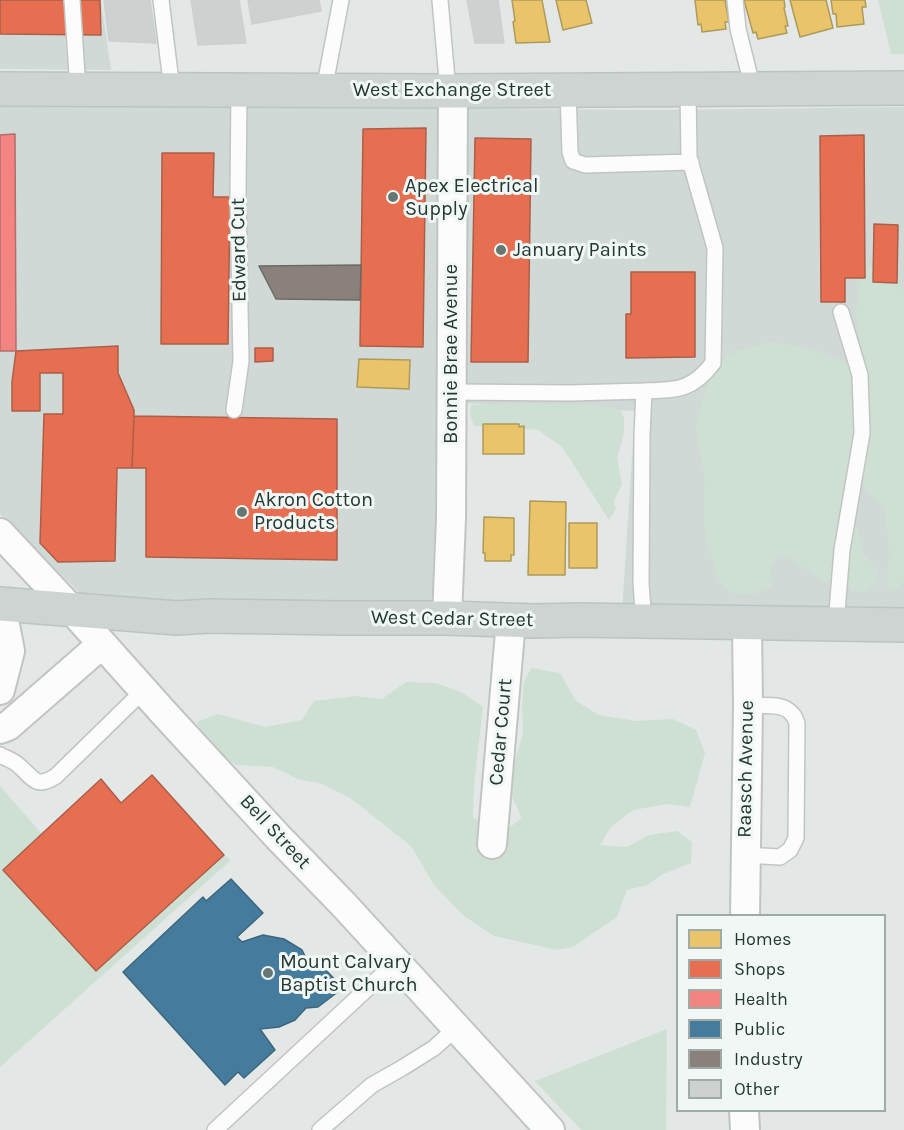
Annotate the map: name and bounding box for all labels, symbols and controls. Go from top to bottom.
street label: West Exchange Street [353,78,551,102]
place label: Apex Electrical Supply [405,174,538,221]
marker: Apex Electrical Supply [386,190,400,204]
street label: Edward Cut [226,198,252,302]
place label: January Paints [513,238,647,262]
marker: January Paints [494,243,508,257]
street label: Bonnie Brae Avenue [439,264,463,444]
place label: Akron Cotton Products [254,488,373,535]
marker: Akron Cotton Products [235,505,249,519]
street label: West Cedar Street [371,606,533,632]
street label: Cedar Court [484,677,518,787]
street label: Raasch Avenue [733,700,759,838]
street label: Bell Street [234,790,316,874]
legend [676,914,886,1112]
text: Homes [734,928,791,950]
place label: Mount Calvary Baptist Church [280,950,417,997]
text: Shops [734,958,786,980]
marker: Mount Calvary Baptist Church [261,966,275,980]
text: Health [734,988,788,1010]
text: Public [734,1018,785,1040]
text: Industry [734,1048,803,1070]
text: Other [734,1078,779,1100]

